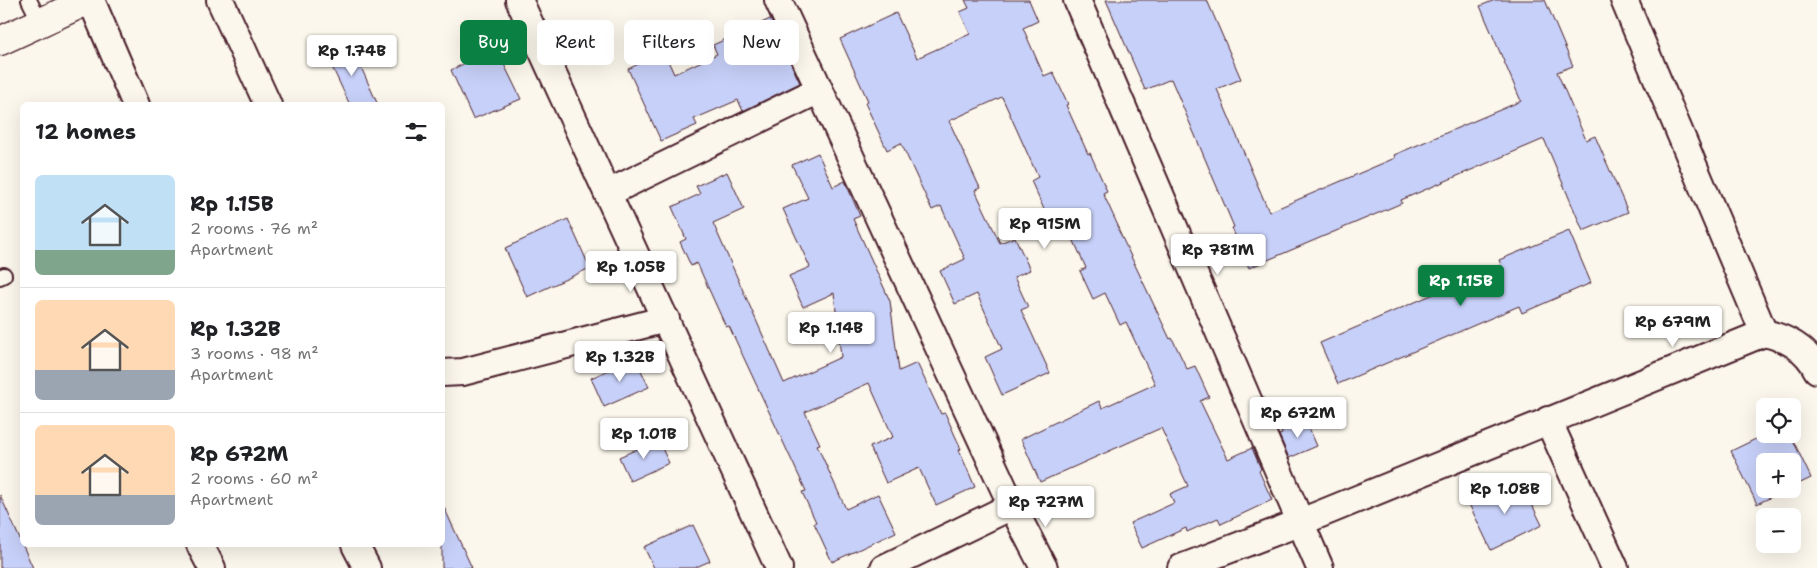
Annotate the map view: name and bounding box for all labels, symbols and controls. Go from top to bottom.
chip: Buy [460,20,527,65]
chip: Rent [537,20,614,65]
chip: Filters [624,20,714,65]
chip: New [724,20,799,65]
pin: Rp 1.74B [300,34,404,77]
text: Rp 1.74B [318,40,386,61]
text: 12 homes [35,118,136,146]
icon: filters [402,118,430,146]
text: Rp 1.15B [190,190,274,218]
icon: home [75,195,135,255]
pin: Rp 915M [999,208,1091,250]
text: Rp 915M [1009,213,1081,234]
text: 2 rooms · 76 m² [190,218,318,239]
pin: Rp 781M [1172,234,1264,276]
text: Apartment [190,239,273,260]
text: Rp 781M [1182,239,1254,260]
pin: Rp 1.05B [579,250,683,293]
text: Rp 1.05B [597,256,665,277]
pin: Rp 1.15B [1409,264,1513,307]
text: Rp 1.15B [1429,270,1493,291]
pin: Rp 679M [1627,306,1719,348]
text: Rp 679M [1635,311,1711,332]
pin: Rp 1.14B [779,312,883,354]
text: Rp 1.32B [190,315,281,343]
text: Rp 1.14B [799,317,863,338]
icon: home [75,320,135,380]
pin: Rp 1.32B [568,340,672,383]
text: 3 rooms · 98 m² [190,343,319,364]
text: Rp 1.32B [585,346,655,367]
text: Apartment [190,364,273,385]
pin: Rp 672M [1252,396,1344,439]
map controls [1756,398,1801,553]
button: locate [1756,398,1801,443]
text: Rp 672M [1260,402,1336,423]
pin: Rp 1.01B [592,418,696,460]
text: Rp 1.01B [611,423,677,444]
text: Rp 672M [190,440,288,468]
icon: home [75,445,135,505]
button: + [1756,453,1801,498]
text: 2 rooms · 60 m² [190,468,318,489]
pin: Rp 1.08B [1453,472,1557,515]
text: Rp 1.08B [1470,478,1540,499]
pin: Rp 727M [1000,486,1092,528]
text: Apartment [190,489,273,510]
text: Rp 727M [1008,491,1084,512]
button: − [1756,508,1801,553]

